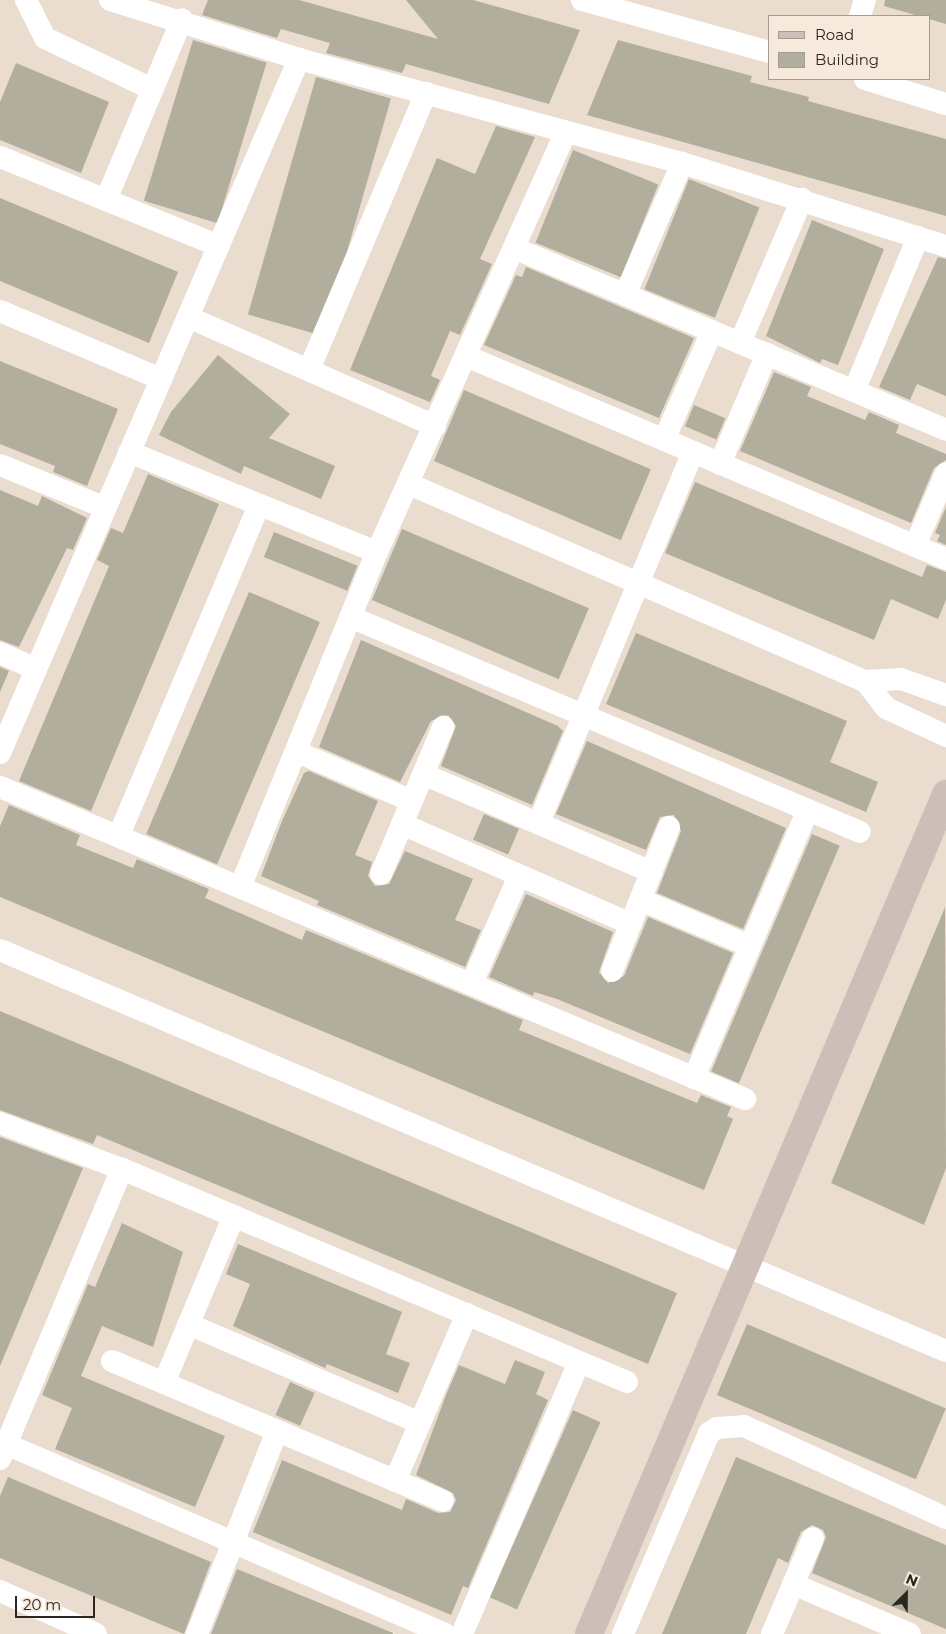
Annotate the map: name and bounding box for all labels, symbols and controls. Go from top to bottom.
legend [768,15,931,80]
text: Road [815,25,854,44]
text: Building [815,50,879,69]
north arrow [881,1569,931,1619]
text: N [903,1570,921,1591]
scale bar [18,1586,98,1618]
text: 20 m [23,1595,61,1614]

